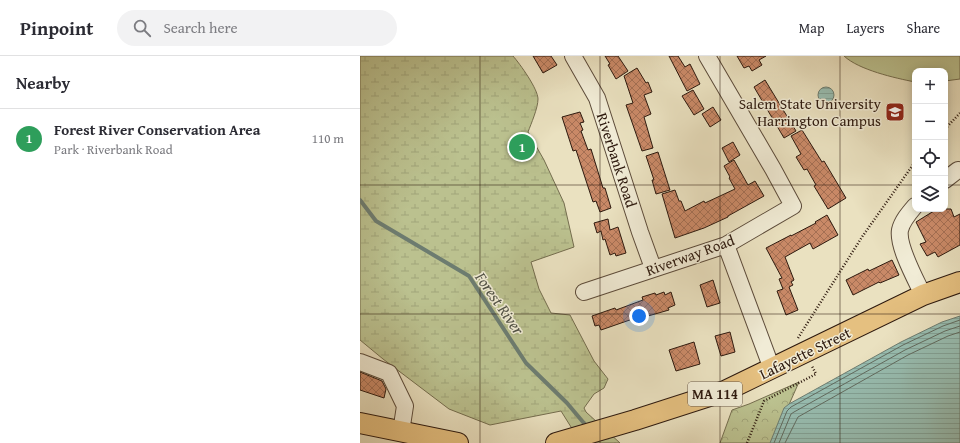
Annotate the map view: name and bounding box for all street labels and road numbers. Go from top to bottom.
street label: Riverbank Road [592,110,642,210]
street label: Riverway Road [643,229,737,281]
street label: Lafayette Street [756,321,855,384]
road number: MA 114 [688,382,742,406]

